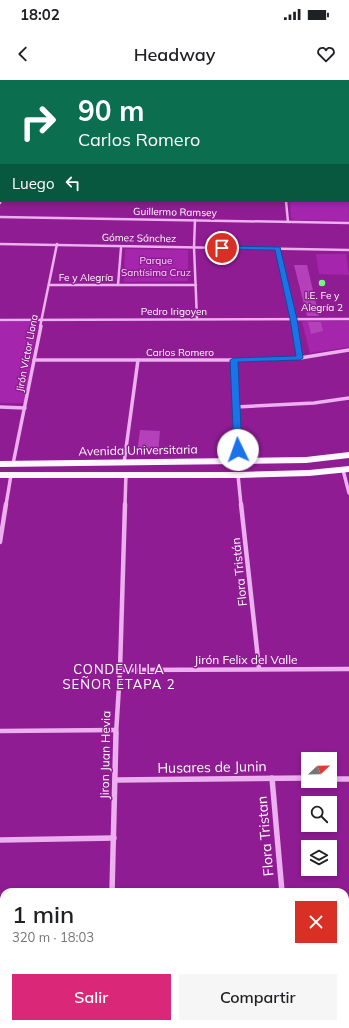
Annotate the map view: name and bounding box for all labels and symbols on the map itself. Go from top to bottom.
street label: Guillermo Ramsey [133,205,218,219]
street label: Gómez Sánchez [102,231,176,245]
pin [205,231,239,265]
park label: Parque Santísima Cruz [121,254,191,279]
street label: Fe y Alegría [59,271,113,284]
marker: I.E. Fe y Alegría 2 [317,278,327,288]
place label: I.E. Fe y Alegría 2 [301,289,343,314]
street label: Pedro Irigoyen [141,305,207,318]
street label: Jirón Víctor Llona [13,313,41,393]
street label: Carlos Romero [146,346,214,359]
position arrow [217,429,259,471]
street label: Avenida Universitaria [78,441,198,459]
street label: Flora Tristán [228,537,250,607]
street label: Jirón Felix del Valle [194,652,298,667]
district label: CONDEVILLA SEÑOR ETAPA 2 [62,661,176,692]
street label: Jiron Juan Hevia [97,711,113,799]
north arrow [301,752,337,788]
street label: Husares de Junin [157,757,267,777]
street label: Flora Tristan [253,795,277,877]

